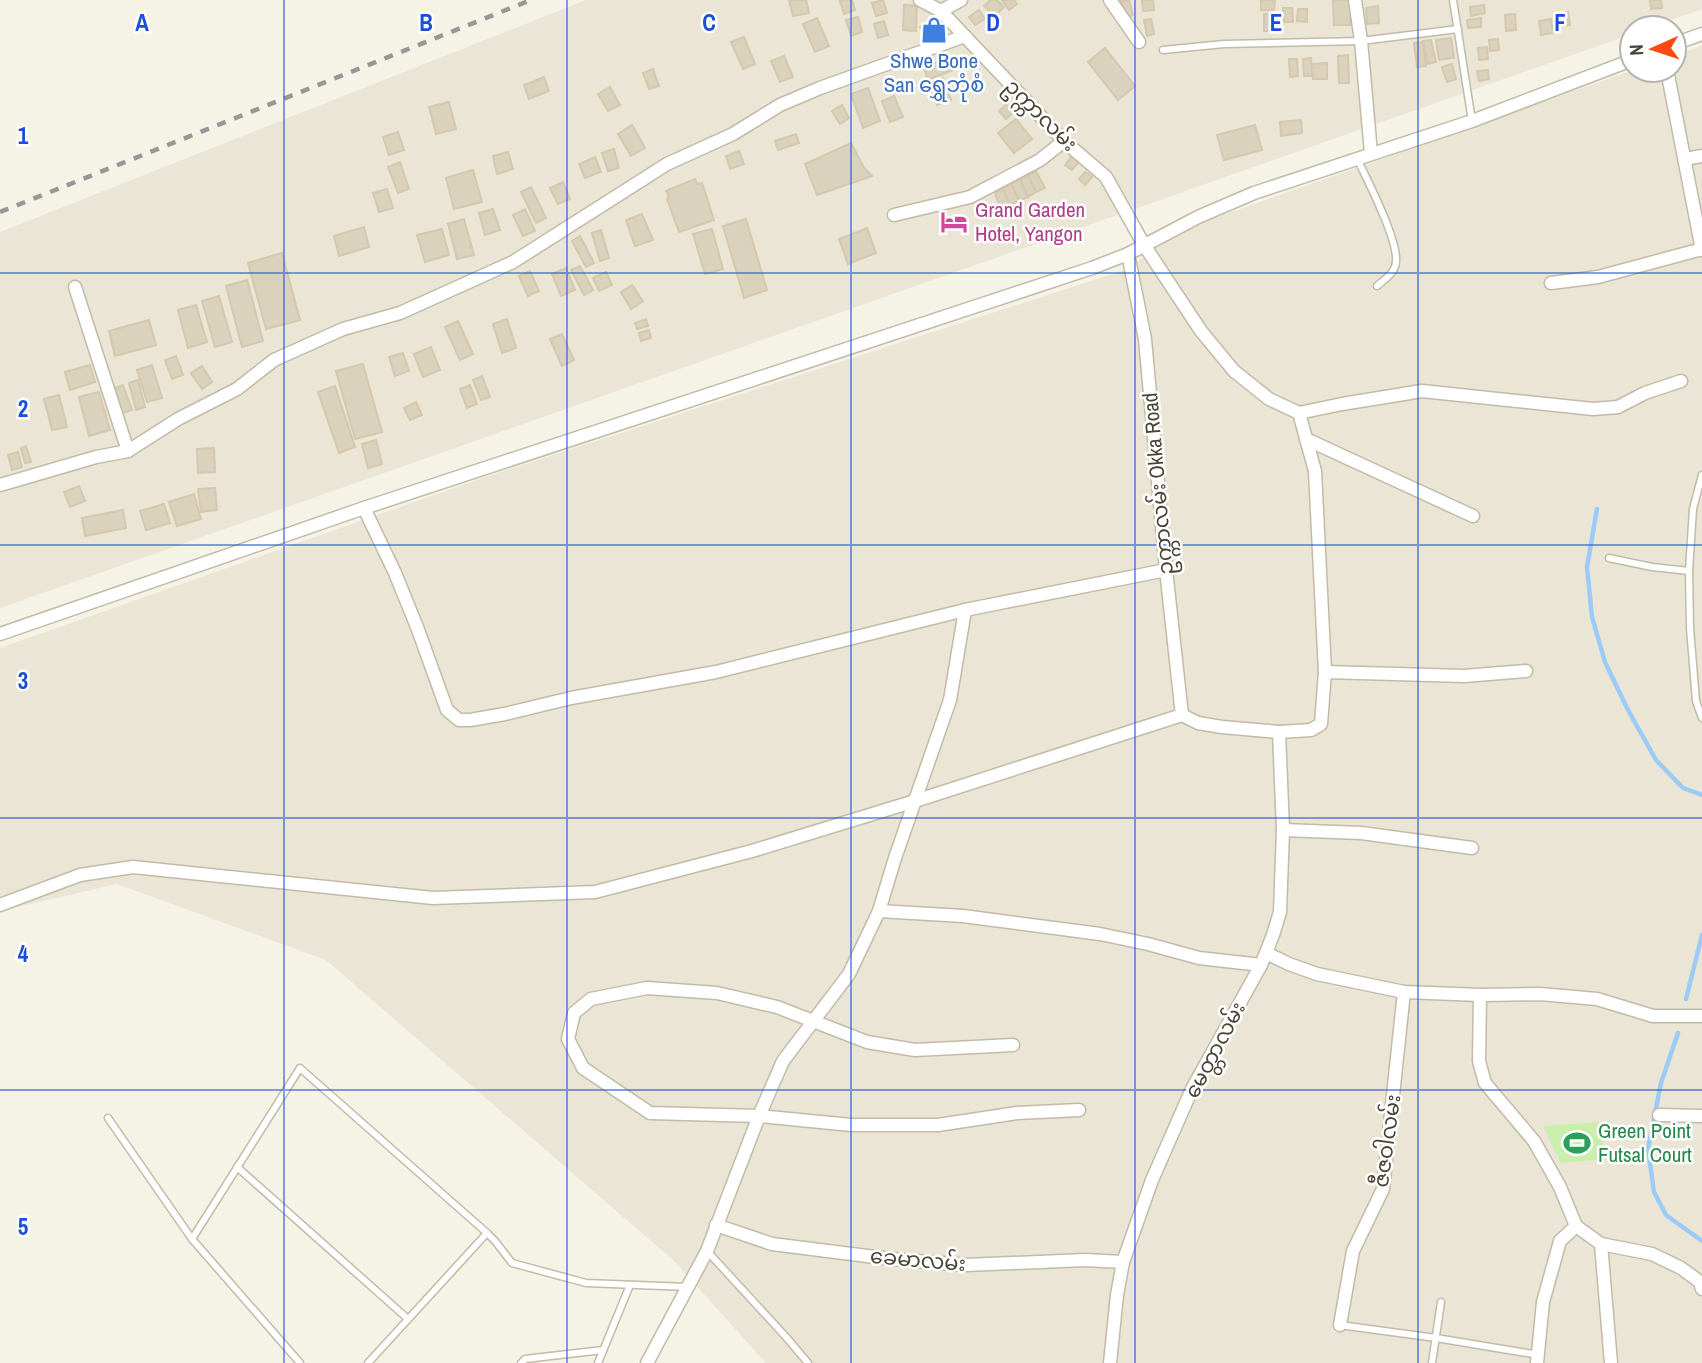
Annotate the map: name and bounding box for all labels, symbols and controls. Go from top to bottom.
text: A [135,7,149,38]
text: B [419,7,433,38]
text: C [702,7,716,38]
text: D [986,7,1000,38]
text: E [1270,7,1282,38]
text: F [1554,7,1566,38]
north arrow [1618,14,1688,84]
shop icon: Shwe Bone San ရွှေဘုံစံ [919,15,949,45]
text: N [1623,44,1649,56]
place label: Shwe Bone San ရွှေဘုံစံ [884,46,984,102]
street label: ဥက္ကာလမ်း [996,71,1085,160]
text: 1 [18,120,29,151]
place label: Grand Garden Hotel, Yangon [975,195,1085,248]
hotel icon: Grand Garden Hotel, Yangon [939,207,969,237]
street label: ဥက္ကာလမ်း Okka Road [1134,391,1183,577]
text: 2 [18,393,28,424]
text: 3 [18,665,28,696]
text: 4 [18,938,29,969]
street label: မေတ္တာလမ်း [1176,996,1255,1105]
street label: ဇီဇဝါလမ်း [1365,1092,1407,1189]
place label: Green Point Futsal Court [1598,1116,1692,1169]
sports icon: Green Point Futsal Court [1562,1128,1592,1158]
text: 5 [18,1211,28,1242]
street label: ခေမာလမ်း [869,1240,967,1278]

